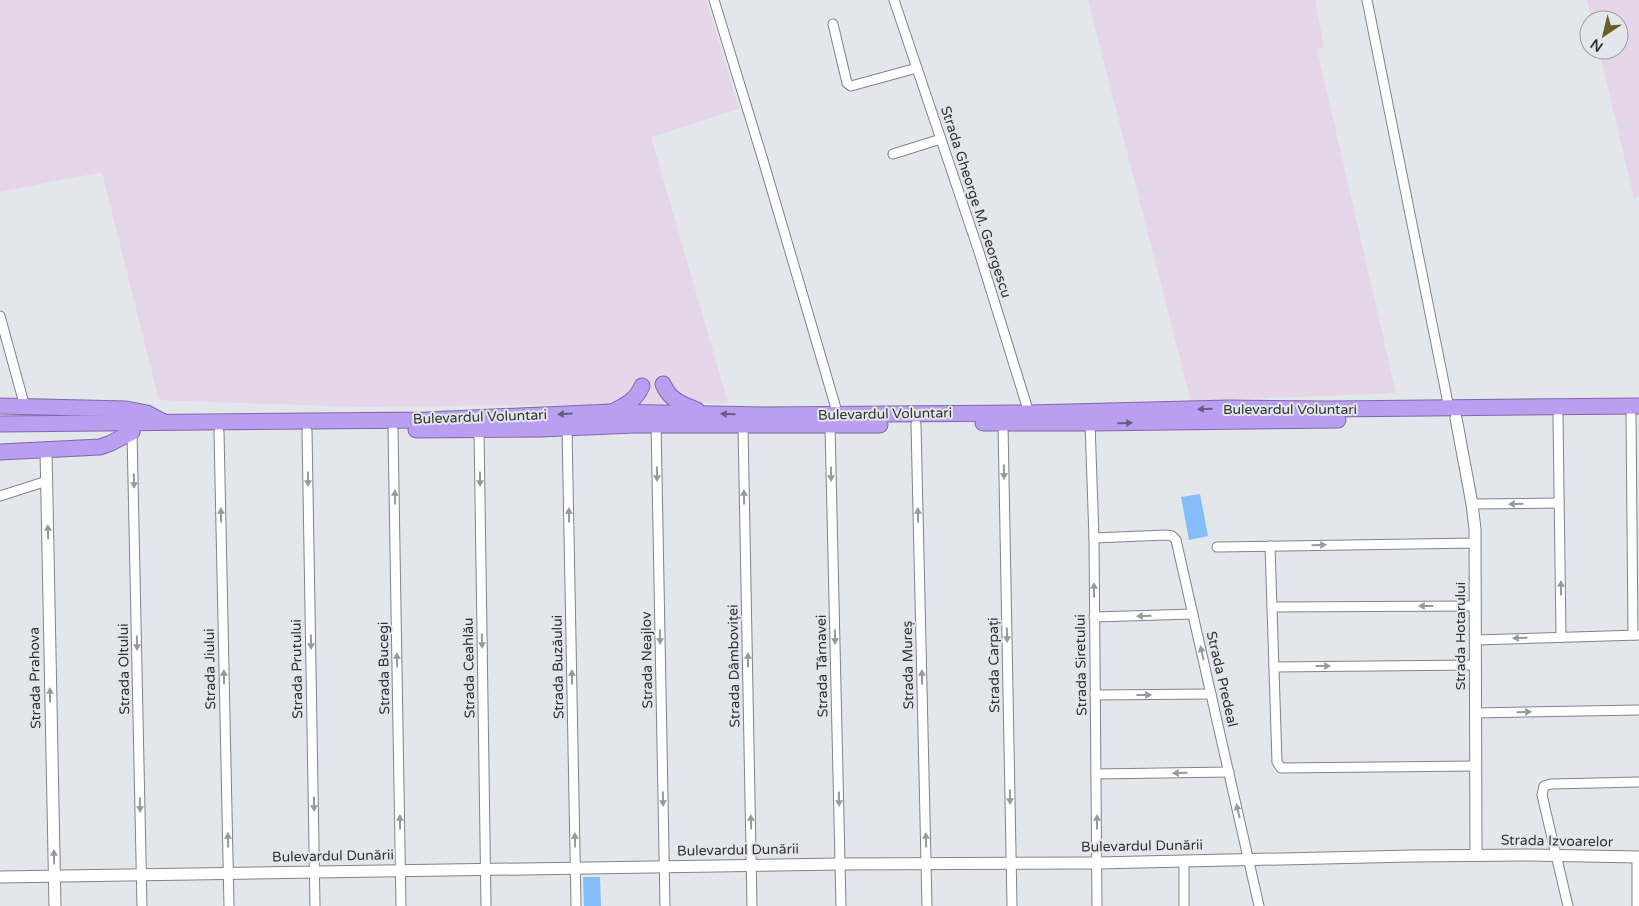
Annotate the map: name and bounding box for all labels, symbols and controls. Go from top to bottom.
north arrow [1579,10,1629,60]
text: N [1587,35,1606,55]
street label: Strada Gheorge M. Georgescu [937,104,1015,300]
street label: Bulevardul Voluntari [1223,401,1357,418]
street label: Bulevardul Voluntari [818,404,952,424]
one-way arrow [1197,405,1213,413]
street label: Bulevardul Voluntari [413,406,547,428]
one-way arrow [557,410,573,418]
one-way arrow [720,410,736,418]
one-way arrow [1117,419,1133,427]
one-way arrow [1000,465,1008,481]
one-way arrow [653,466,661,482]
one-way arrow [827,467,835,483]
one-way arrow [476,471,484,487]
one-way arrow [304,472,312,488]
one-way arrow [130,473,138,489]
one-way arrow [390,489,398,505]
one-way arrow [740,489,748,505]
one-way arrow [1508,500,1524,508]
one-way arrow [216,507,224,523]
one-way arrow [564,507,572,523]
one-way arrow [914,507,922,523]
one-way arrow [44,524,52,540]
one-way arrow [1311,541,1327,549]
one-way arrow [1556,580,1564,596]
one-way arrow [1090,582,1098,598]
street label: Strada Hotarului [1452,582,1469,690]
one-way arrow [1418,602,1434,610]
street label: Strada Dâmboviței [724,604,744,728]
street label: Strada Neajlov [638,611,656,709]
one-way arrow [1136,612,1152,620]
street label: Strada Târnavei [813,614,831,718]
street label: Strada Siretului [1072,614,1090,716]
street label: Strada Buzăului [549,615,567,719]
street label: Strada Ceahlău [460,617,478,719]
street label: Strada Carpați [985,617,1003,713]
street label: Strada Prutului [288,619,306,719]
street label: Strada Mureș [899,620,917,710]
street label: Strada Bucegi [375,621,393,715]
street label: Strada Oltului [115,623,133,715]
street label: Strada Prahova [26,627,44,729]
one-way arrow [1003,627,1011,643]
street label: Strada Jiului [201,628,219,710]
one-way arrow [657,629,665,645]
one-way arrow [831,629,839,645]
street label: Strada Predeal [1203,629,1241,729]
one-way arrow [478,633,486,649]
one-way arrow [307,634,315,650]
one-way arrow [1512,634,1528,642]
one-way arrow [133,635,141,651]
one-way arrow [1198,645,1206,661]
one-way arrow [393,652,401,668]
one-way arrow [743,652,751,668]
one-way arrow [1315,662,1331,670]
one-way arrow [220,669,228,685]
one-way arrow [568,669,576,685]
one-way arrow [918,669,926,685]
one-way arrow [46,687,54,703]
one-way arrow [1136,691,1152,699]
one-way arrow [1516,708,1532,716]
one-way arrow [1172,769,1188,777]
one-way arrow [1006,789,1014,805]
one-way arrow [660,791,668,807]
one-way arrow [835,792,843,808]
one-way arrow [310,797,318,813]
one-way arrow [136,798,144,814]
one-way arrow [1234,804,1242,819]
one-way arrow [396,814,404,830]
one-way arrow [747,814,755,830]
one-way arrow [1092,814,1100,830]
one-way arrow [223,832,231,848]
one-way arrow [571,832,579,848]
one-way arrow [922,832,930,848]
street label: Strada Izvoarelor [1501,832,1614,850]
street label: Bulevardul Dunării [1081,836,1203,856]
street label: Bulevardul Dunării [677,840,799,860]
street label: Bulevardul Dunării [272,846,394,866]
one-way arrow [50,849,58,865]

